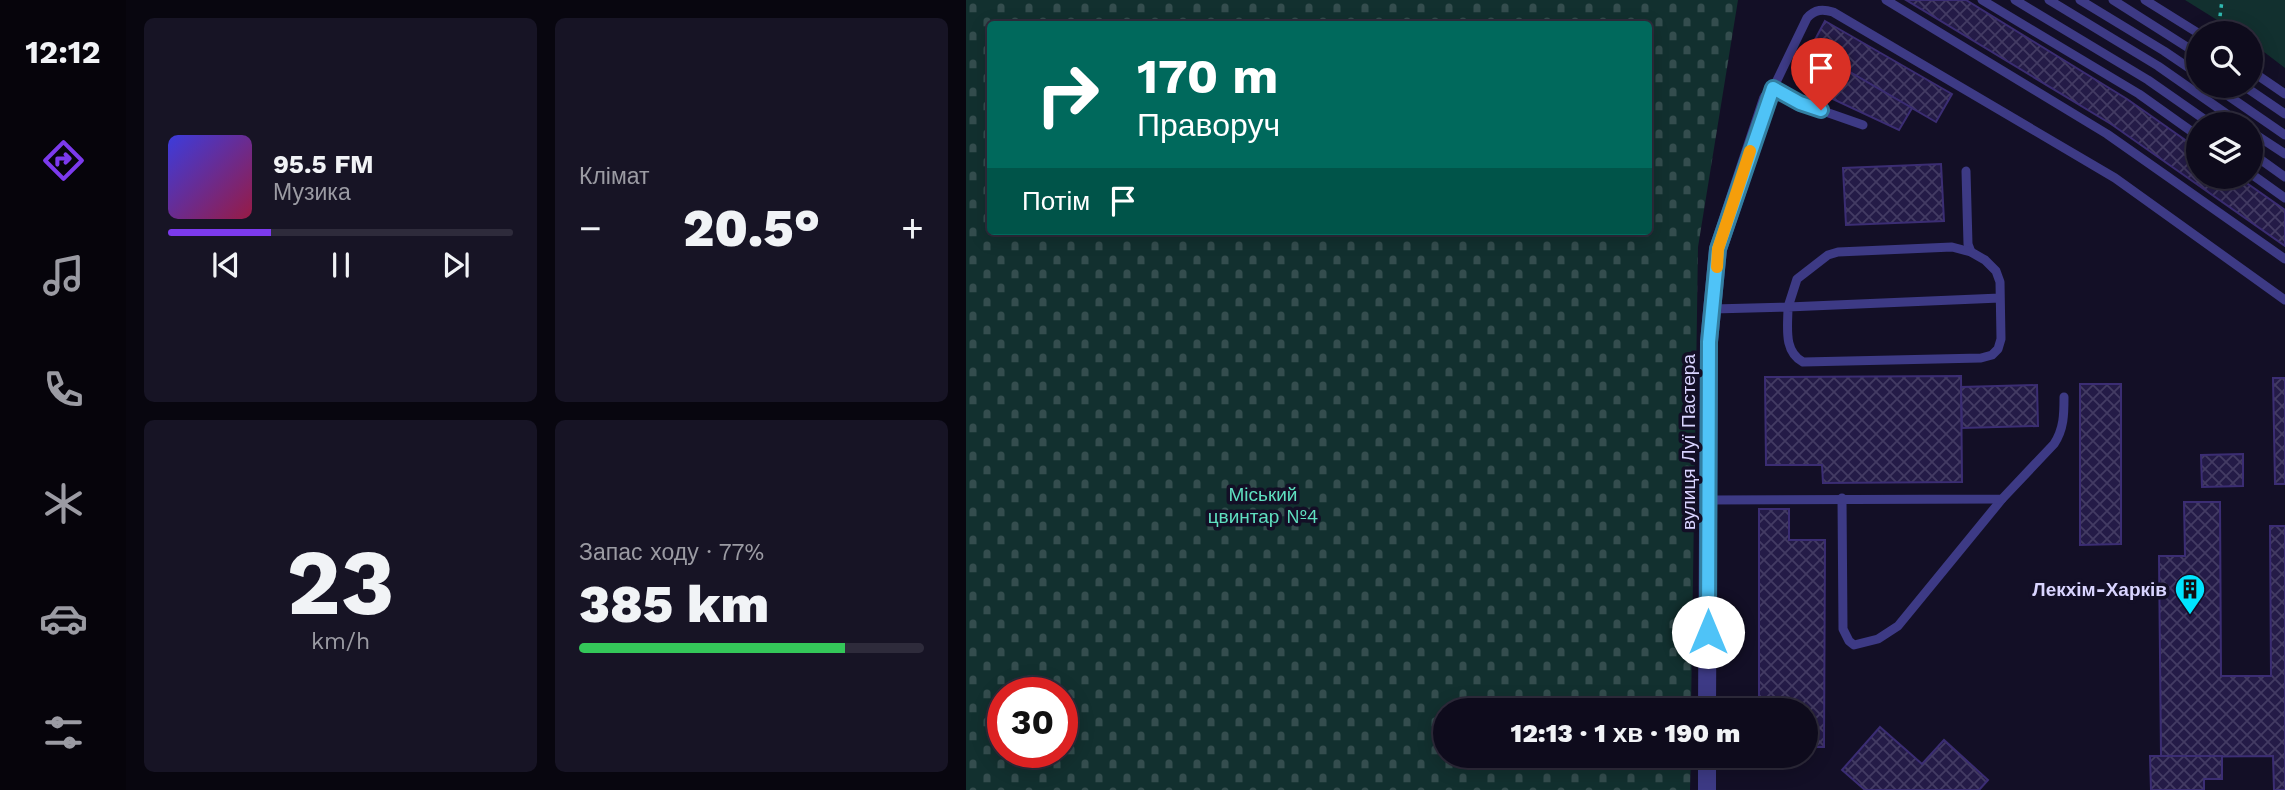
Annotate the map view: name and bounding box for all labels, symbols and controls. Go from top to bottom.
map controls [2186,21,2263,189]
button: search [2186,21,2263,98]
text: 12:12 [25,33,101,71]
pin [1791,38,1851,110]
text: 170 m [1137,47,1278,105]
icon: right [1022,49,1113,140]
icon: arrive [1802,49,1840,87]
text: Праворуч [1137,106,1280,144]
button: layers [2186,112,2263,189]
icon: directions [39,136,88,185]
text: 95.5 FM [273,149,374,179]
text: Клімат [579,163,650,190]
text: Музика [273,179,351,206]
icon: arrive [1104,182,1142,220]
text: Потім [1022,186,1090,216]
text: 20.5° [683,198,820,259]
text: − [579,206,602,250]
text: + [901,206,924,250]
icon: previous [207,246,245,284]
icon: pause [322,246,360,284]
icon: next [437,246,475,284]
icon: music [39,251,88,300]
street label: вулиця Луї Пастера [1677,354,1700,530]
icon: phone [39,365,88,414]
icon: climate [39,479,88,528]
park label: Міський цвинтар №4 [1208,483,1318,528]
text: 23 [286,529,395,636]
text: Запас ходу · 77% [579,539,764,566]
building icon: Лекхім-Харків [2173,572,2207,616]
text: 385 km [579,574,769,635]
place label: Лекхім-Харків [2032,578,2167,601]
icon: car [39,594,88,643]
position arrow [1671,595,1745,669]
text: km/h [311,628,370,655]
speed limit sign: 30 [987,677,1078,768]
icon: filters [39,708,88,757]
text: 12:13 · 1 хв · 190 m [1511,718,1740,748]

